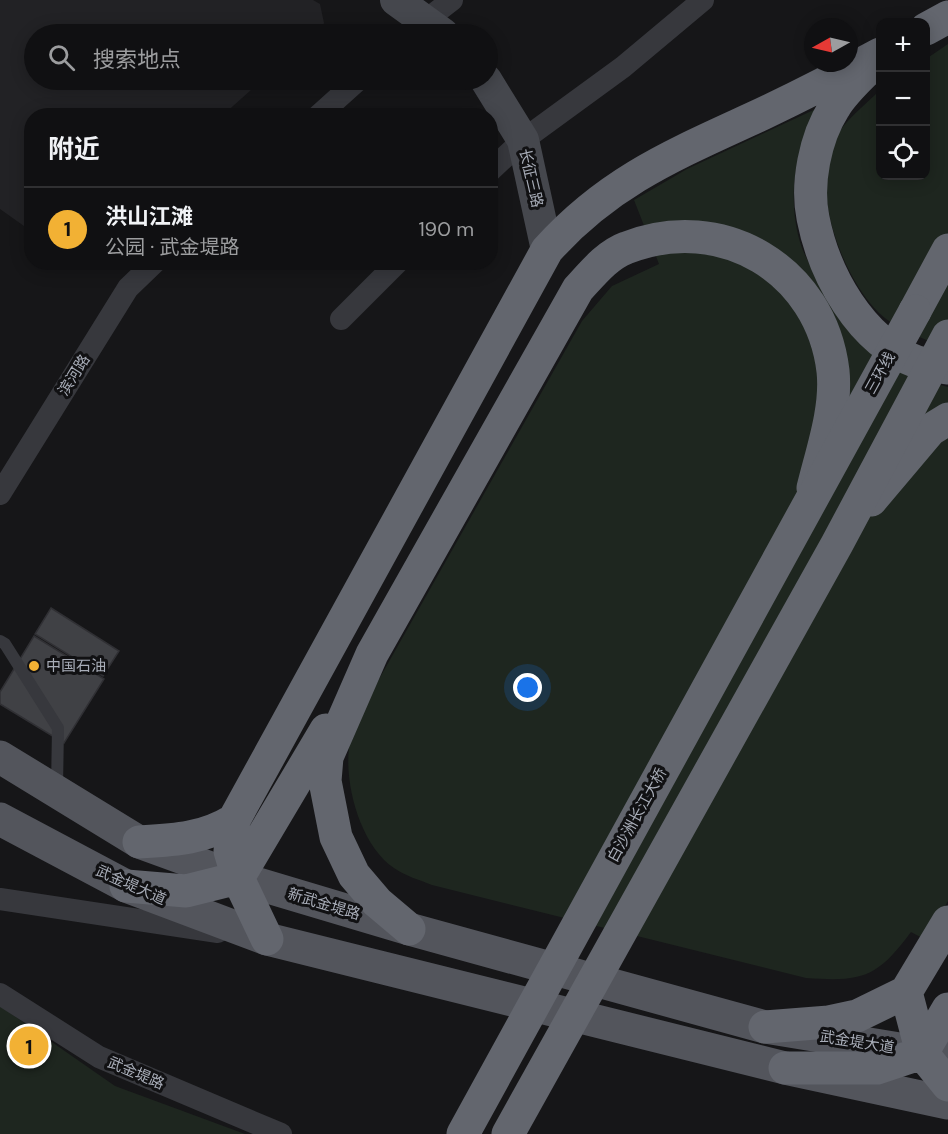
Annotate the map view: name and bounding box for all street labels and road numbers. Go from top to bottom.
street label: 长征三路 [515,147,547,209]
street label: 三环线 [860,348,900,398]
street label: 滨河路 [54,351,94,399]
street label: 白沙洲长江大桥 [603,764,671,866]
street label: 武金堤大道 [93,861,169,909]
street label: 新武金堤路 [285,883,363,925]
street label: 武金堤大道 [818,1026,896,1058]
street label: 武金堤路 [104,1052,168,1094]

